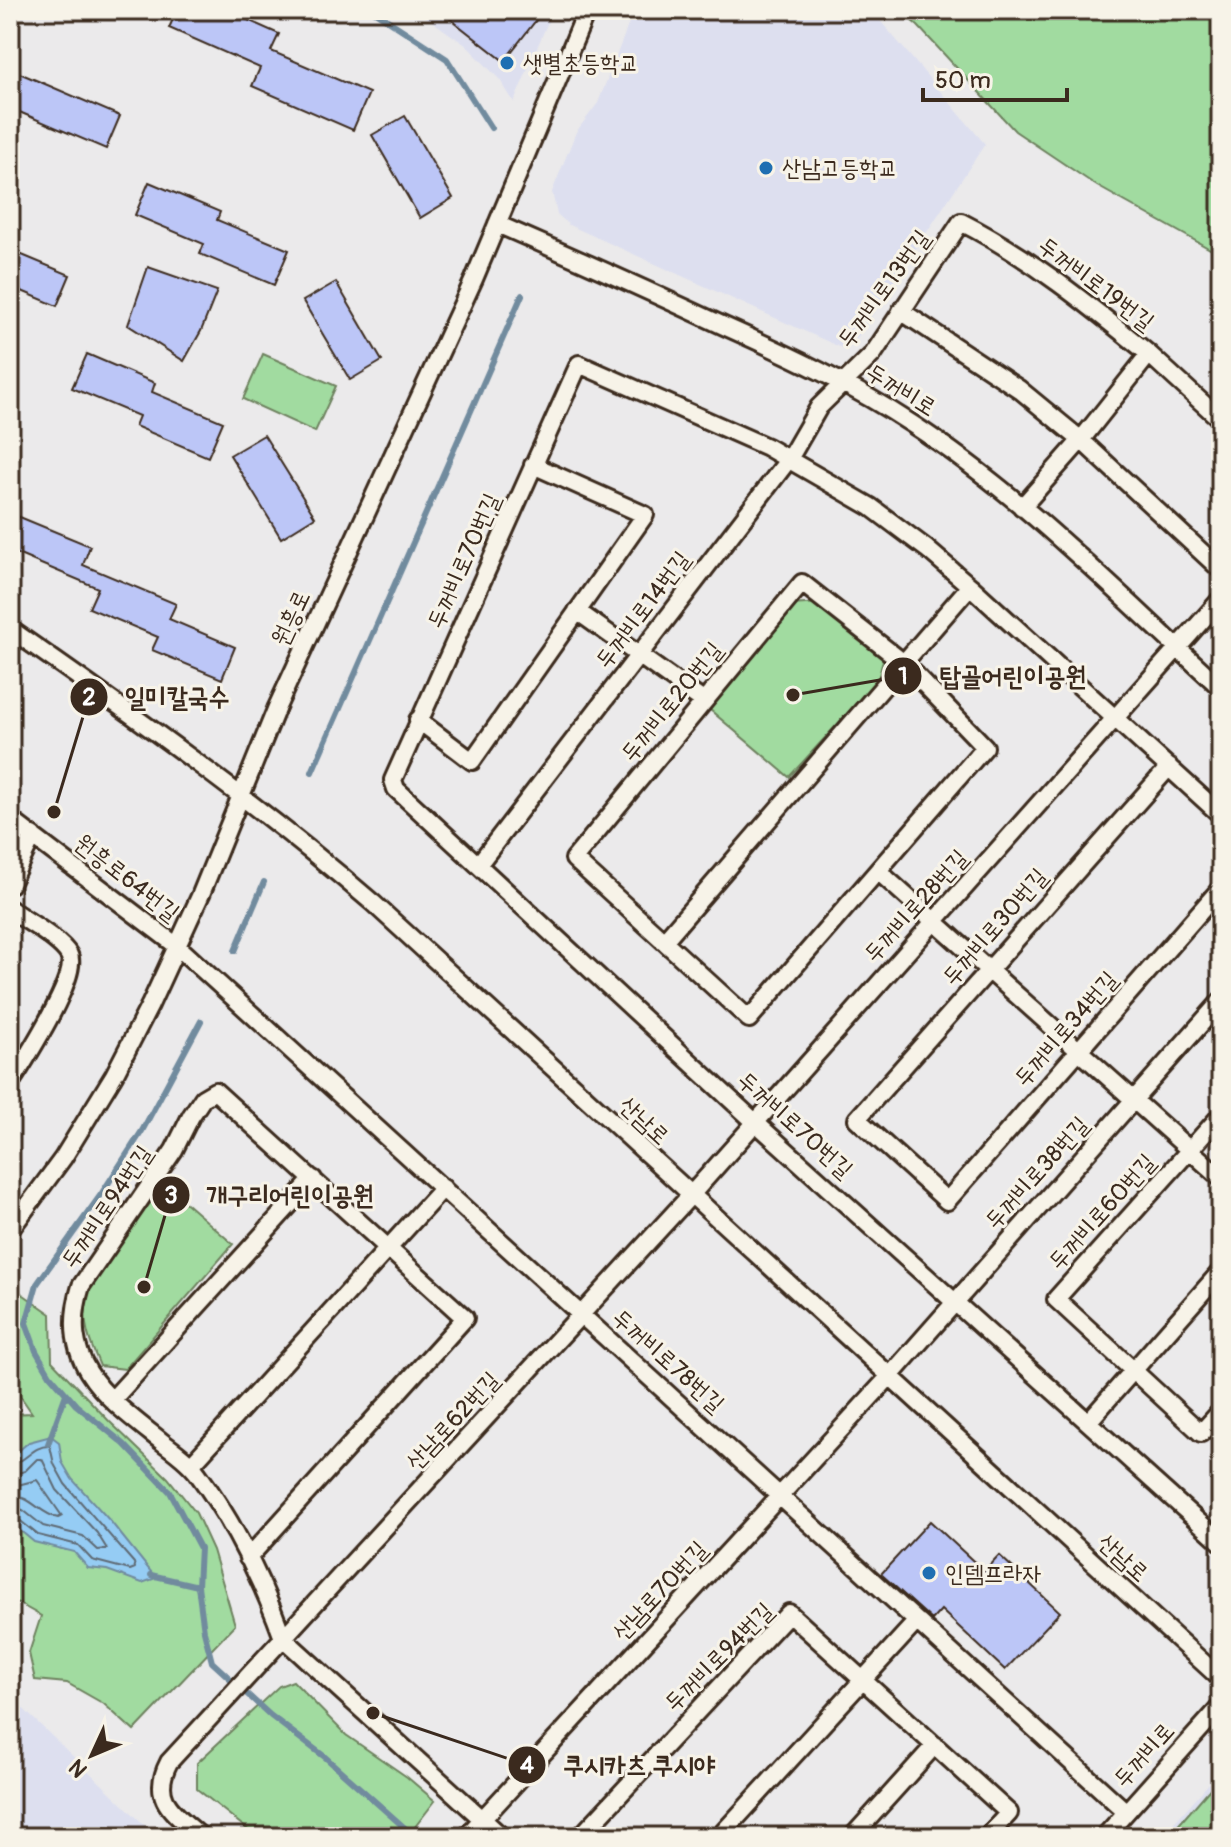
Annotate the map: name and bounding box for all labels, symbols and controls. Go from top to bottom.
place label: 샛별초등학교 [523,49,639,78]
scale bar [923,52,1067,102]
marker: 샛별초등학교 [498,54,516,72]
text: 50 m [935,66,991,95]
place label: 산남고등학교 [782,154,898,183]
marker: 산남고등학교 [757,159,775,177]
street label: 두꺼비로13번길 [832,224,936,354]
street label: 두꺼비로19번길 [1032,231,1160,337]
street label: 두꺼비로 [861,357,941,423]
street label: 두꺼비로70번길 [421,489,507,633]
street label: 두꺼비로14번길 [590,546,696,674]
street label: 원흥로 [266,586,316,650]
street label: 두꺼비로20번길 [615,636,729,768]
callout: 탑골어린이공원 [883,651,1102,701]
text: 탑골어린이공원 [940,661,1086,693]
text: 1 [898,662,908,691]
callout: 일미칼국수 [69,672,245,722]
text: 일미칼국수 [125,682,229,714]
text: 2 [82,683,96,712]
street label: 원흥로64번길 [69,828,185,928]
street label: 두꺼비로28번길 [858,844,974,968]
street label: 두꺼비로30번길 [936,863,1054,991]
street label: 두꺼비로34번길 [1008,965,1124,1093]
street label: 두꺼비로70번길 [731,1066,859,1184]
street label: 산남로 [613,1091,675,1151]
street label: 두꺼비로38번길 [979,1111,1095,1235]
street label: 두꺼비로94번길 [55,1140,159,1274]
street label: 두꺼비로60번길 [1042,1148,1162,1276]
callout: 개구리어린이공원 [151,1170,390,1220]
text: 개구리어린이공원 [206,1180,374,1212]
text: 3 [164,1181,178,1210]
street label: 두꺼비로78번길 [606,1303,730,1419]
street label: 산남로62번길 [400,1366,506,1476]
street label: 산남로 [1092,1528,1154,1588]
street label: 산남로70번길 [607,1535,713,1647]
place label: 인뎀프라자 [945,1559,1042,1588]
marker: 인뎀프라자 [920,1564,938,1582]
street label: 두꺼비로94번길 [658,1596,780,1718]
north arrow [52,1715,132,1795]
street label: 두꺼비로 [1107,1717,1181,1793]
callout: 쿠시카츠 쿠시야 [507,1740,731,1790]
text: 쿠시카츠 쿠시야 [563,1750,716,1782]
text: 4 [520,1751,534,1780]
text: N [63,1753,94,1783]

